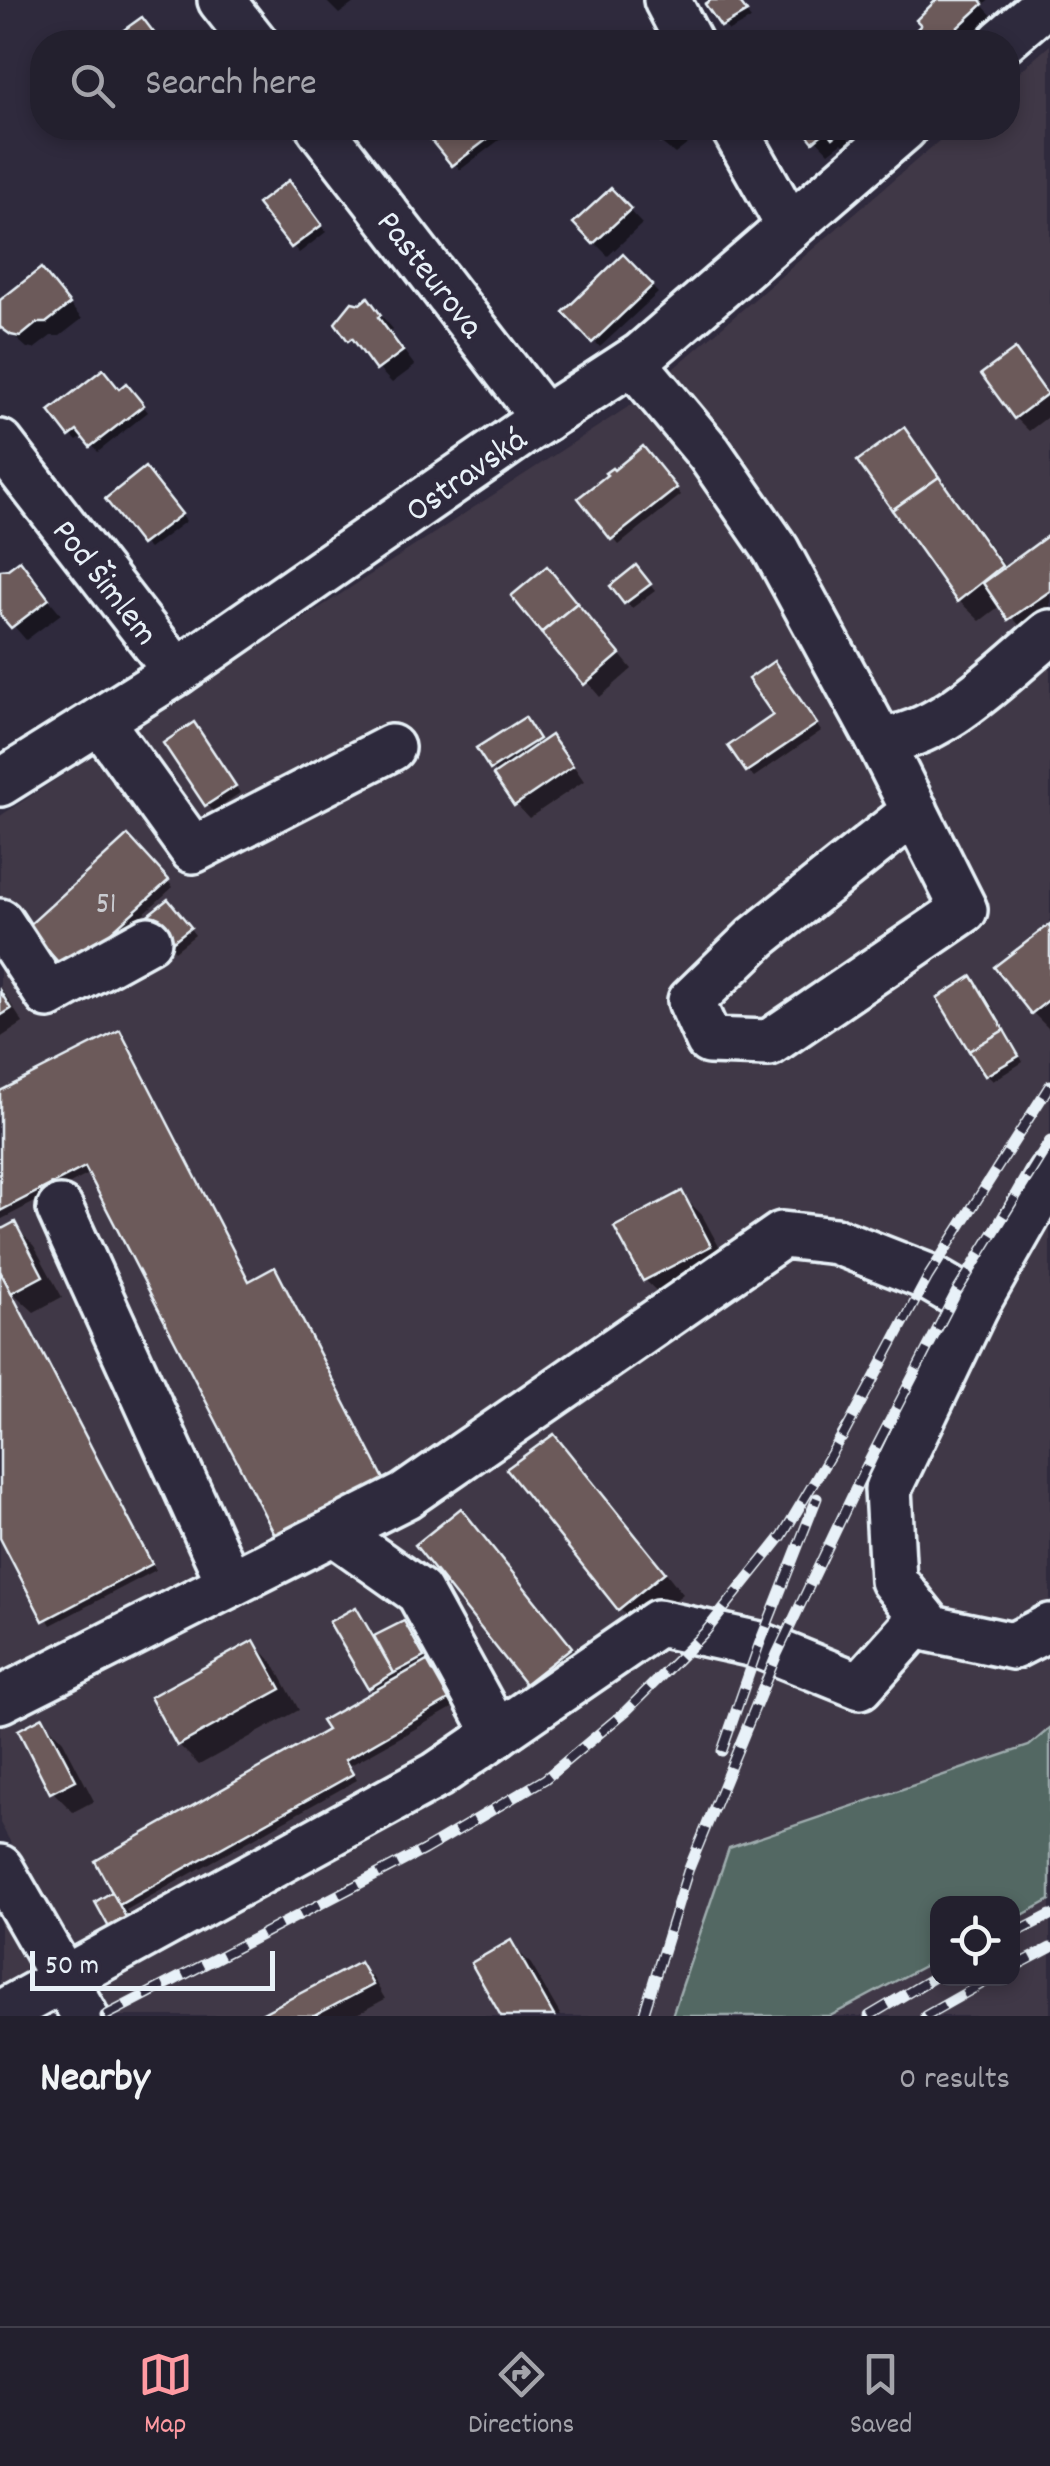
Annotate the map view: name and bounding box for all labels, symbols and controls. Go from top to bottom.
search box [30,30,1020,140]
icon: search [65,58,120,113]
text: Search here [145,58,317,113]
street label: Pasteurova [362,202,494,351]
street label: Ostravská [397,417,539,537]
street label: Pod Šimlem [38,510,168,658]
house number: 51 [96,885,116,928]
map controls [930,1896,1020,1986]
button: locate [930,1896,1020,1986]
scale bar [30,1946,275,1990]
text: 50 m [45,1948,99,1988]
text: Nearby [40,2051,150,2111]
text: 0 results [899,2058,1010,2104]
tab: Map [138,2347,193,2447]
tab: Directions [468,2347,574,2447]
tab: Saved [850,2347,912,2447]

